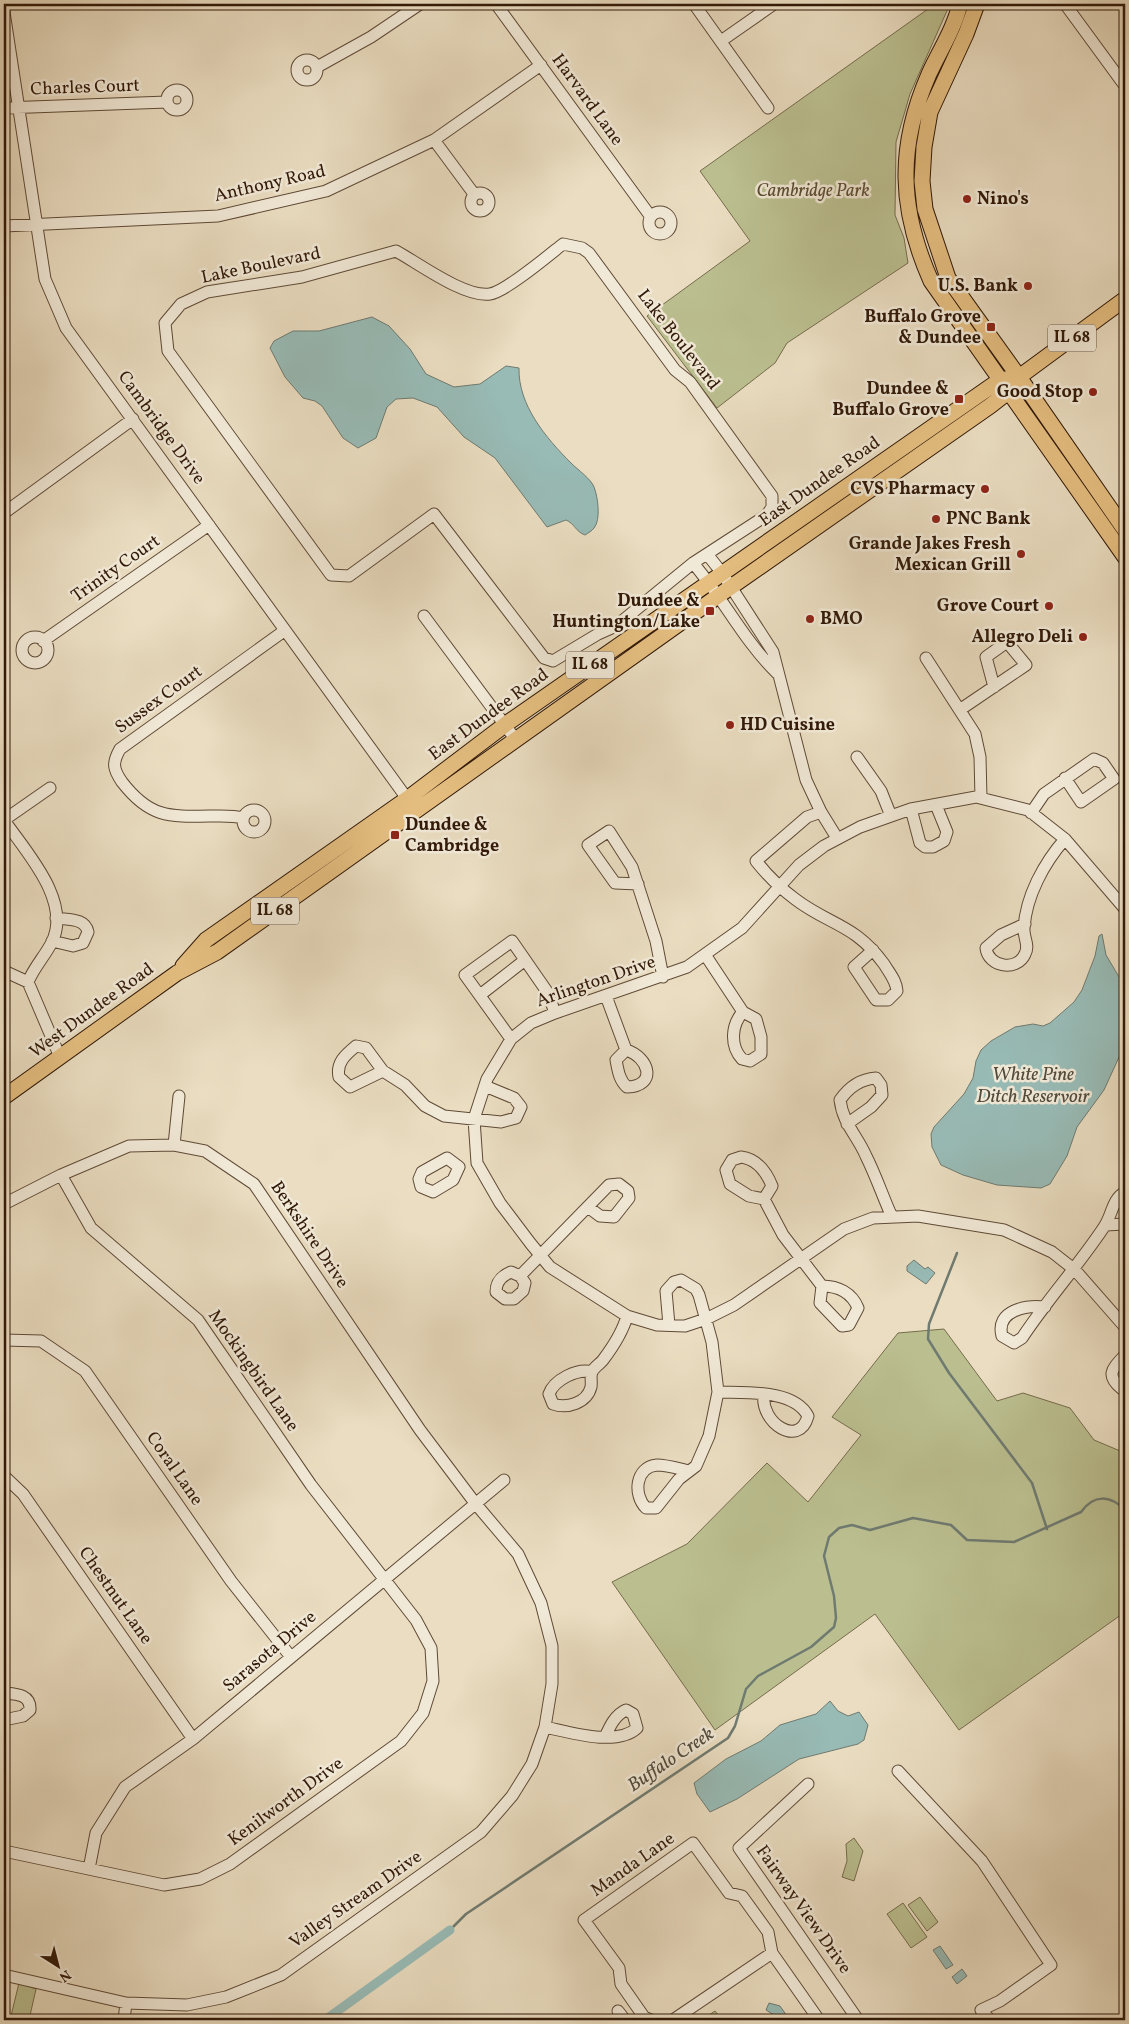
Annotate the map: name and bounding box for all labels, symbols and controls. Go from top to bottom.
street label: Harvard Lane [545,49,629,151]
street label: Charles Court [30,74,140,102]
street label: Anthony Road [212,159,328,209]
park label: Cambridge Park [756,179,870,204]
place label: Nino's [977,187,1029,212]
marker: Nino's [961,193,973,205]
street label: Lake Boulevard [199,241,323,291]
place label: U.S. Bank [938,274,1018,299]
marker: U.S. Bank [1022,280,1034,292]
street label: Lake Boulevard [631,284,725,396]
place label: Buffalo Grove & Dundee [864,305,981,351]
marker: Buffalo Grove & Dundee [985,321,997,333]
road number: IL 68 [1048,324,1096,352]
street label: Cambridge Drive [111,366,211,490]
place label: Dundee & Buffalo Grove [832,377,949,423]
place label: Good Stop [997,380,1083,405]
marker: Good Stop [1087,386,1099,398]
marker: Dundee & Buffalo Grove [953,393,965,405]
street label: East Dundee Road [754,431,886,533]
place label: CVS Pharmacy [850,477,975,502]
marker: CVS Pharmacy [979,483,991,495]
place label: PNC Bank [946,507,1030,532]
marker: PNC Bank [930,513,942,525]
street label: Trinity Court [66,529,166,609]
place label: Grande Jakes Fresh Mexican Grill [849,532,1011,578]
marker: Grande Jakes Fresh Mexican Grill [1015,548,1027,560]
place label: Dundee & Huntington/Lake [552,589,700,635]
place label: Grove Court [937,594,1039,619]
marker: Grove Court [1043,600,1055,612]
marker: Dundee & Huntington/Lake [704,605,716,617]
place label: BMO [820,607,863,632]
marker: BMO [804,613,816,625]
place label: Allegro Deli [972,625,1073,650]
marker: Allegro Deli [1077,631,1089,643]
road number: IL 68 [566,652,614,678]
street label: Sussex Court [110,660,208,740]
street label: East Dundee Road [424,663,554,767]
place label: HD Cuisine [740,713,835,738]
marker: HD Cuisine [724,719,736,731]
place label: Dundee & Cambridge [405,813,499,859]
marker: Dundee & Cambridge [389,829,401,841]
road number: IL 68 [251,898,299,924]
street label: Arlington Drive [533,950,659,1014]
street label: West Dundee Road [25,957,159,1065]
water label: White Pine Ditch Reservoir [976,1062,1090,1110]
street label: Berkshire Drive [264,1176,354,1294]
street label: Mockingbird Lane [202,1305,304,1437]
street label: Coral Lane [139,1427,209,1511]
street label: Chestnut Lane [72,1542,158,1650]
street label: Sarasota Drive [218,1605,322,1699]
water label: Buffalo Creek [623,1721,720,1799]
street label: Kenilworth Drive [223,1752,349,1852]
street label: Manda Lane [586,1827,680,1903]
street label: Fairway View Drive [749,1841,857,1979]
street label: Valley Stream Drive [285,1845,427,1955]
north arrow [32,1942,82,1992]
text: N [55,1965,74,1986]

